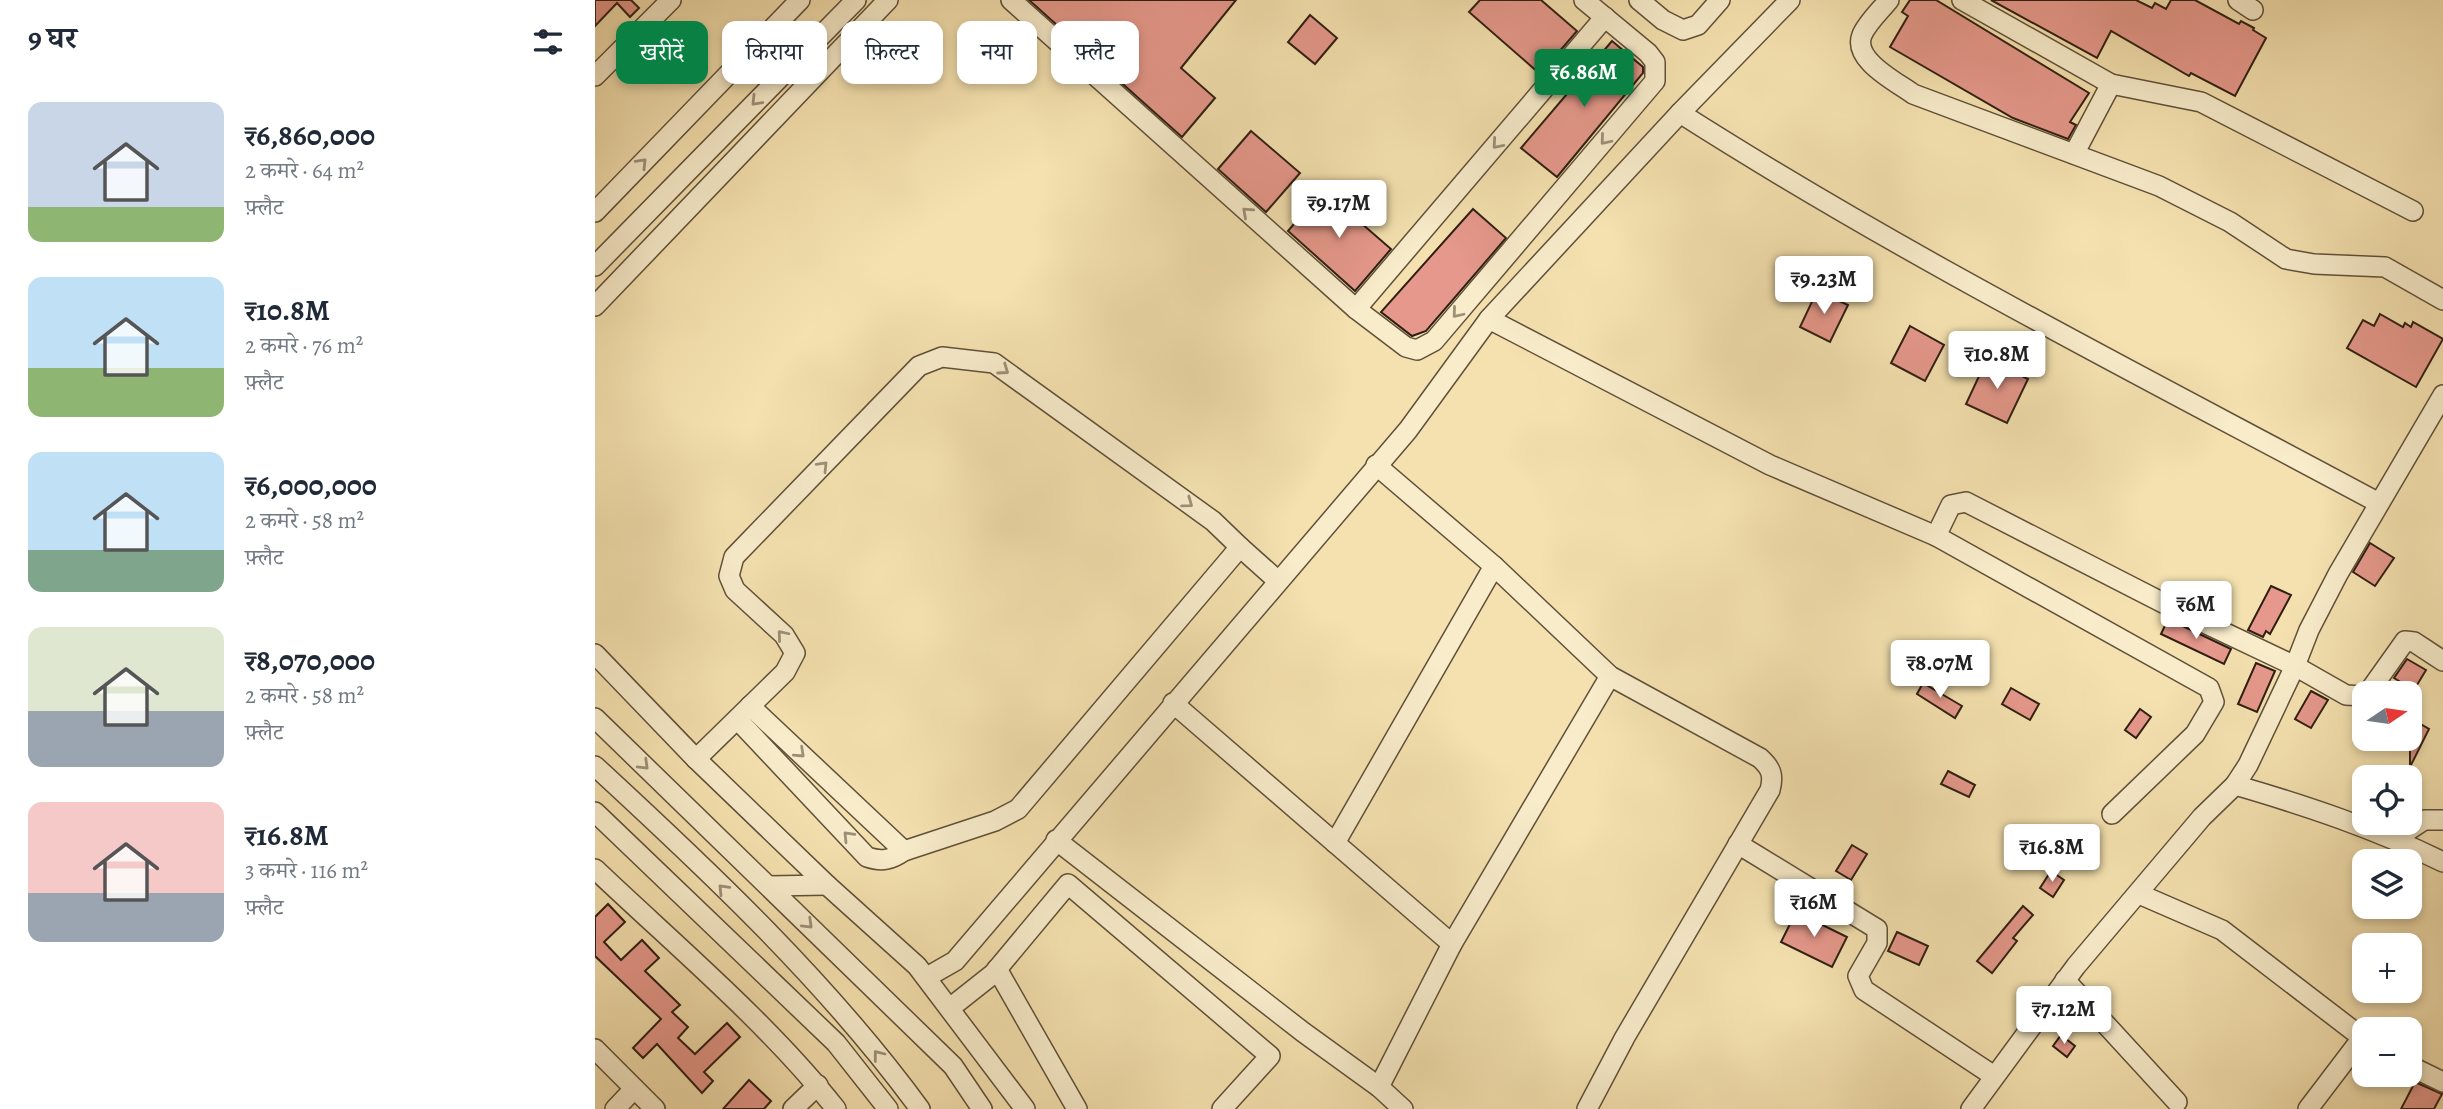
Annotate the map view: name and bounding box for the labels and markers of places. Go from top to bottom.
pin: ₹6.86M [1527,50,1641,109]
pin: ₹9.17M [1282,180,1396,240]
pin: ₹9.23M [1767,256,1881,316]
pin: ₹10.8M [1940,332,2054,391]
pin: ₹6M [2162,582,2230,641]
pin: ₹8.07M [1883,640,1997,700]
pin: ₹16.8M [1995,824,2109,884]
pin: ₹16M [1773,880,1855,939]
pin: ₹7.12M [2007,986,2121,1046]

